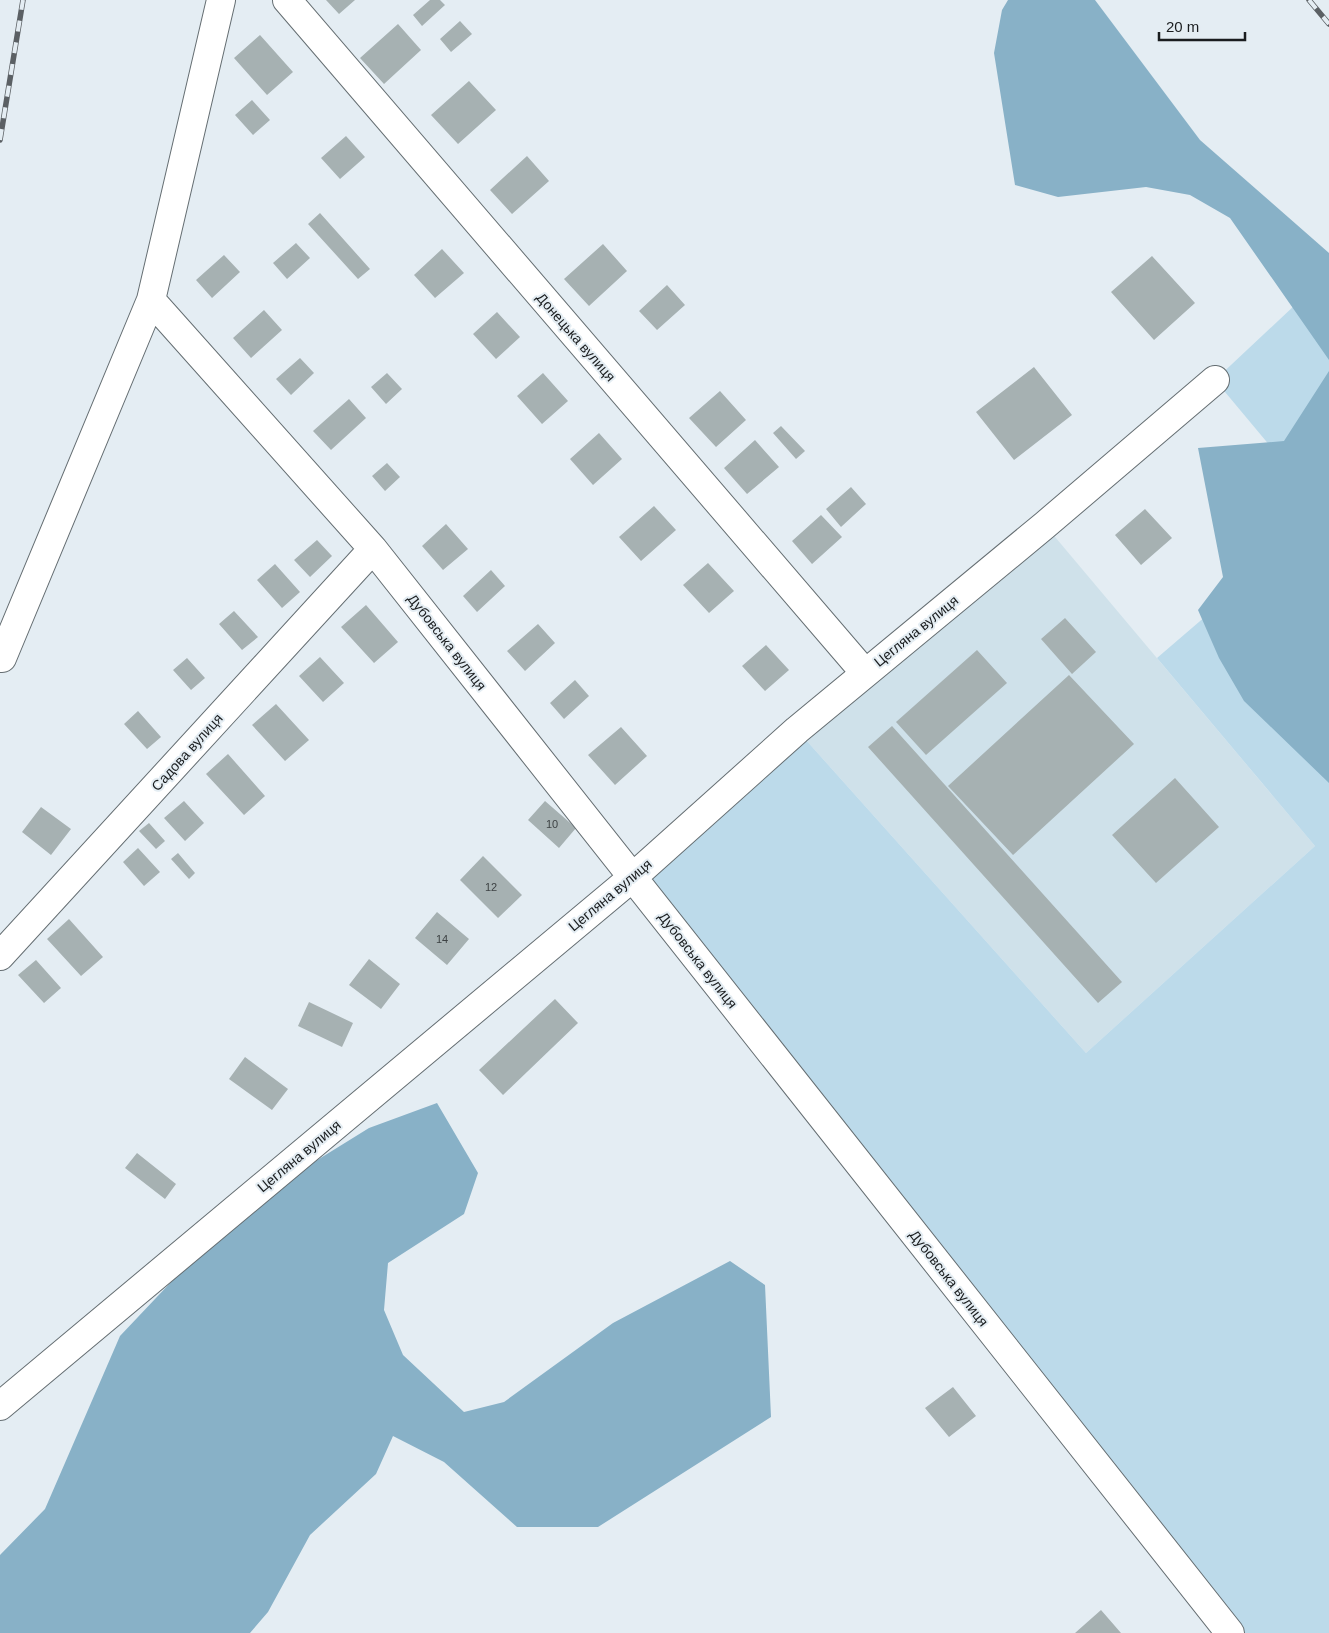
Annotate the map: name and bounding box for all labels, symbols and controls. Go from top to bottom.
scale bar [1159,10,1245,42]
text: 20 m [1166,18,1199,35]
street label: Донецька вулиця [533,290,619,384]
street label: Дубовська вулиця [404,591,490,693]
street label: Цегляна вулиця [871,592,961,670]
street label: Садова вулиця [148,710,226,794]
house number: 10 [546,818,558,830]
street label: Цегляна вулиця [565,856,655,934]
house number: 12 [485,881,497,893]
street label: Дубовська вулиця [655,909,741,1011]
house number: 14 [436,933,448,945]
street label: Цегляна вулиця [254,1117,344,1195]
street label: Дубовська вулиця [906,1227,992,1329]

